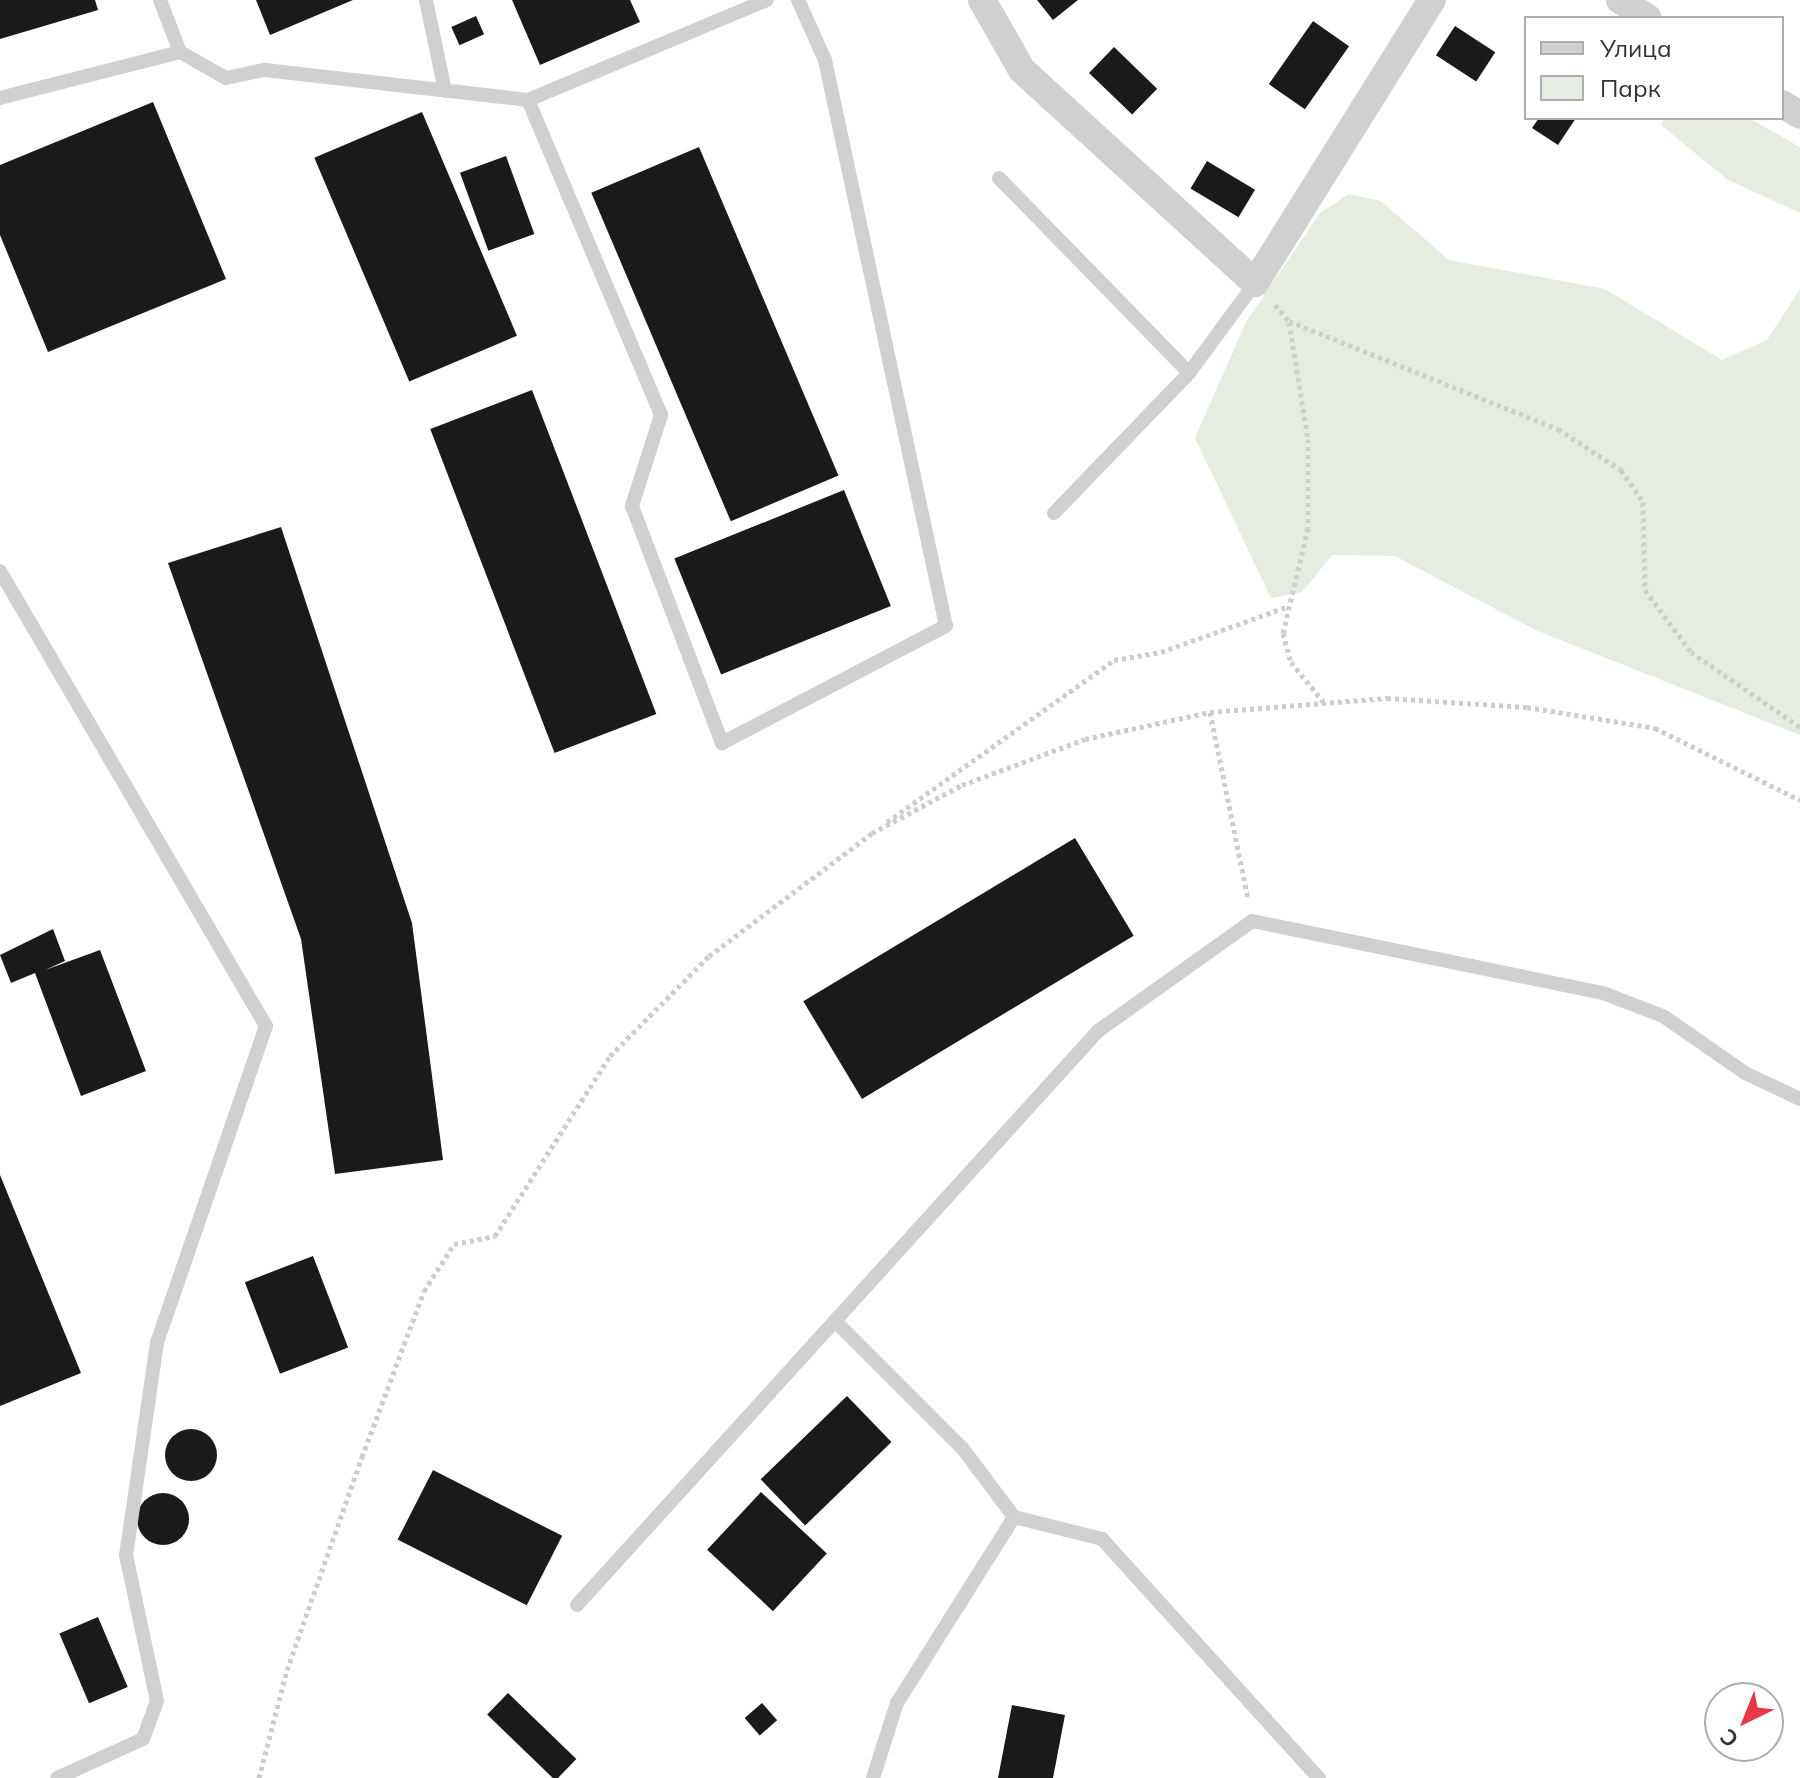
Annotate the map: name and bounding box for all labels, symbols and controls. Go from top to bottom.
legend [1524,16,1784,120]
text: Улица [1600,33,1672,63]
text: Парк [1600,73,1661,103]
north arrow [1704,1682,1784,1762]
text: С [1714,1723,1744,1753]

